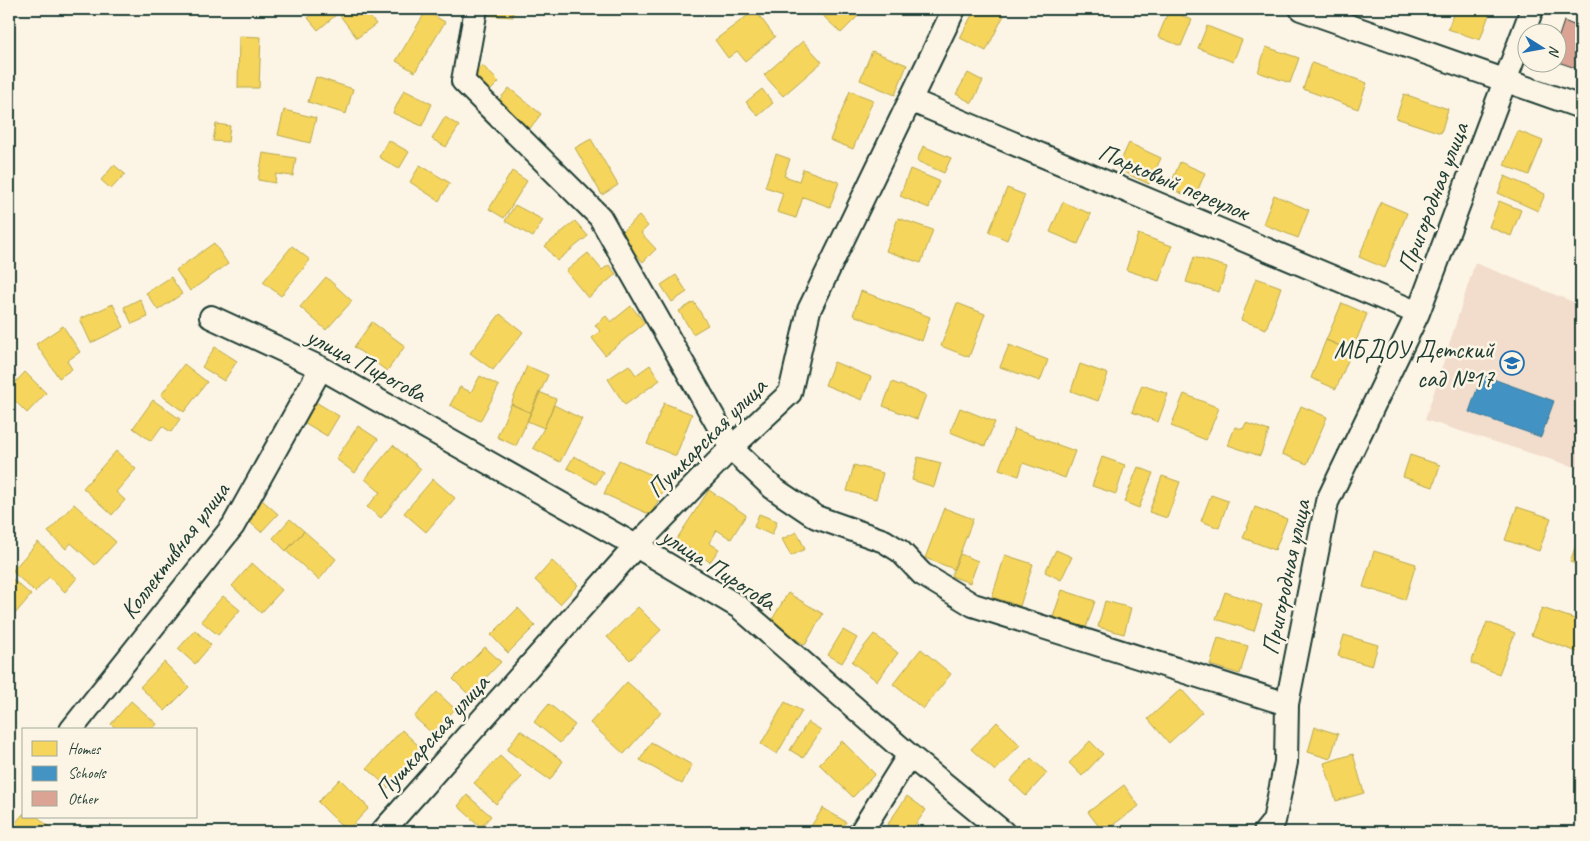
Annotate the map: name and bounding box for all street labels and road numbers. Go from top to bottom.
street label: Пригородная улица [1390,116,1477,277]
street label: Парковый переулок [1094,136,1256,229]
street label: улица Пирогова [300,319,434,411]
street label: Пушкарская улица [640,369,775,505]
street label: Коллективная улица [113,474,238,625]
street label: Пригородная улица [1254,495,1318,658]
street label: улица Пирогова [653,519,784,619]
street label: Пушкарская улица [367,666,498,806]

